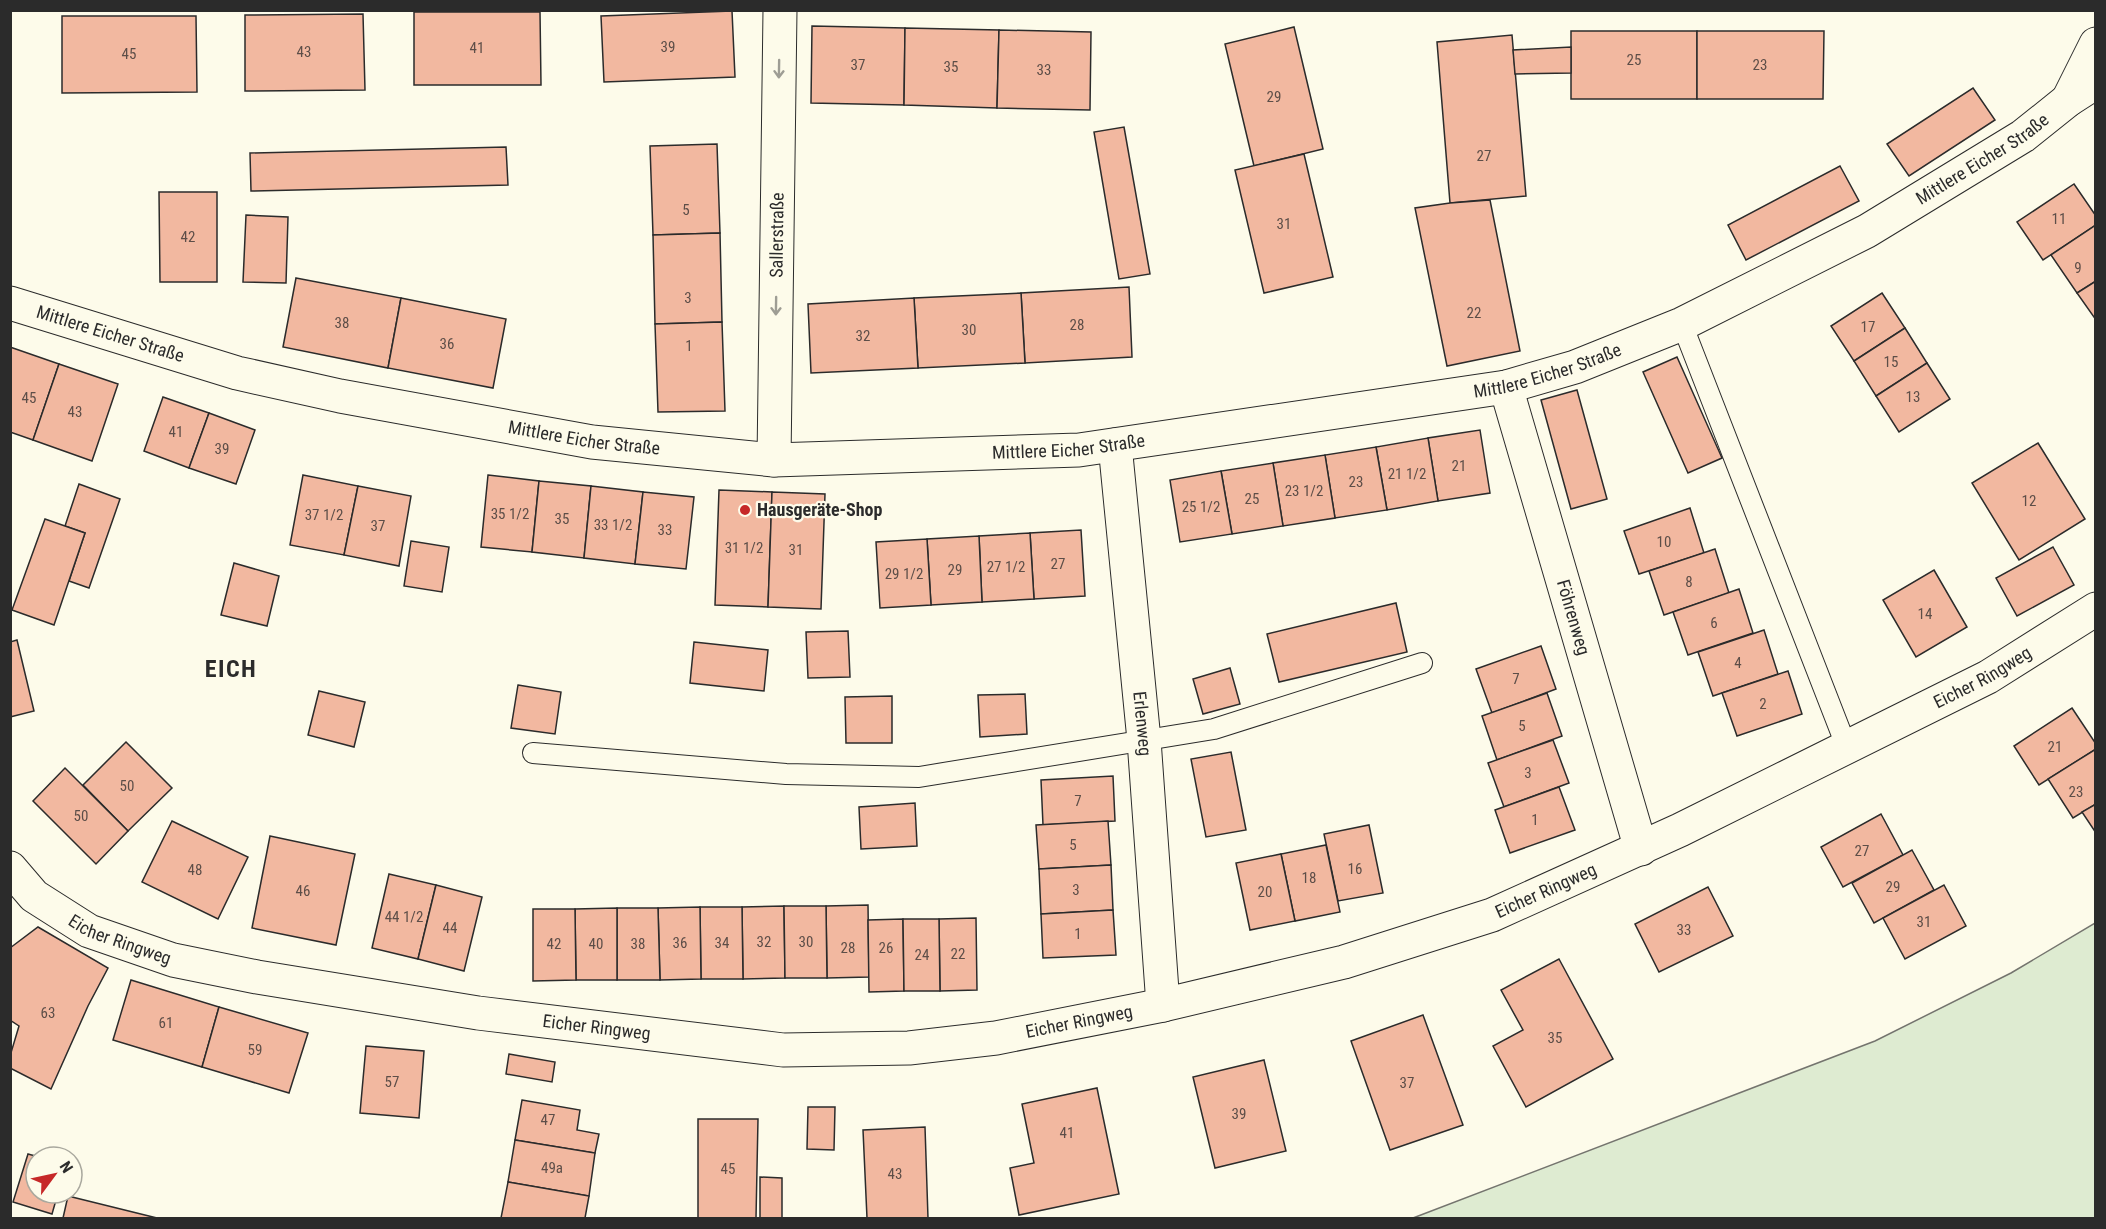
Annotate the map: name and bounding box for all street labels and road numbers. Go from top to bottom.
street label: Mittlere Eicher Straße [1912,109,2053,209]
street label: Sallerstraße [765,192,788,278]
street label: Mittlere Eicher Straße [34,301,187,366]
street label: Mittlere Eicher Straße [1472,339,1624,402]
street label: Mittlere Eicher Straße [507,416,661,459]
street label: Mittlere Eicher Straße [992,429,1146,463]
street label: Föhrenweg [1553,577,1595,657]
street label: Eicher Ringweg [1930,642,2035,712]
street label: Erlenweg [1129,690,1156,757]
street label: Eicher Ringweg [1492,858,1599,922]
street label: Eicher Ringweg [65,910,174,969]
street label: Eicher Ringweg [1024,1000,1134,1042]
street label: Eicher Ringweg [542,1010,652,1044]

